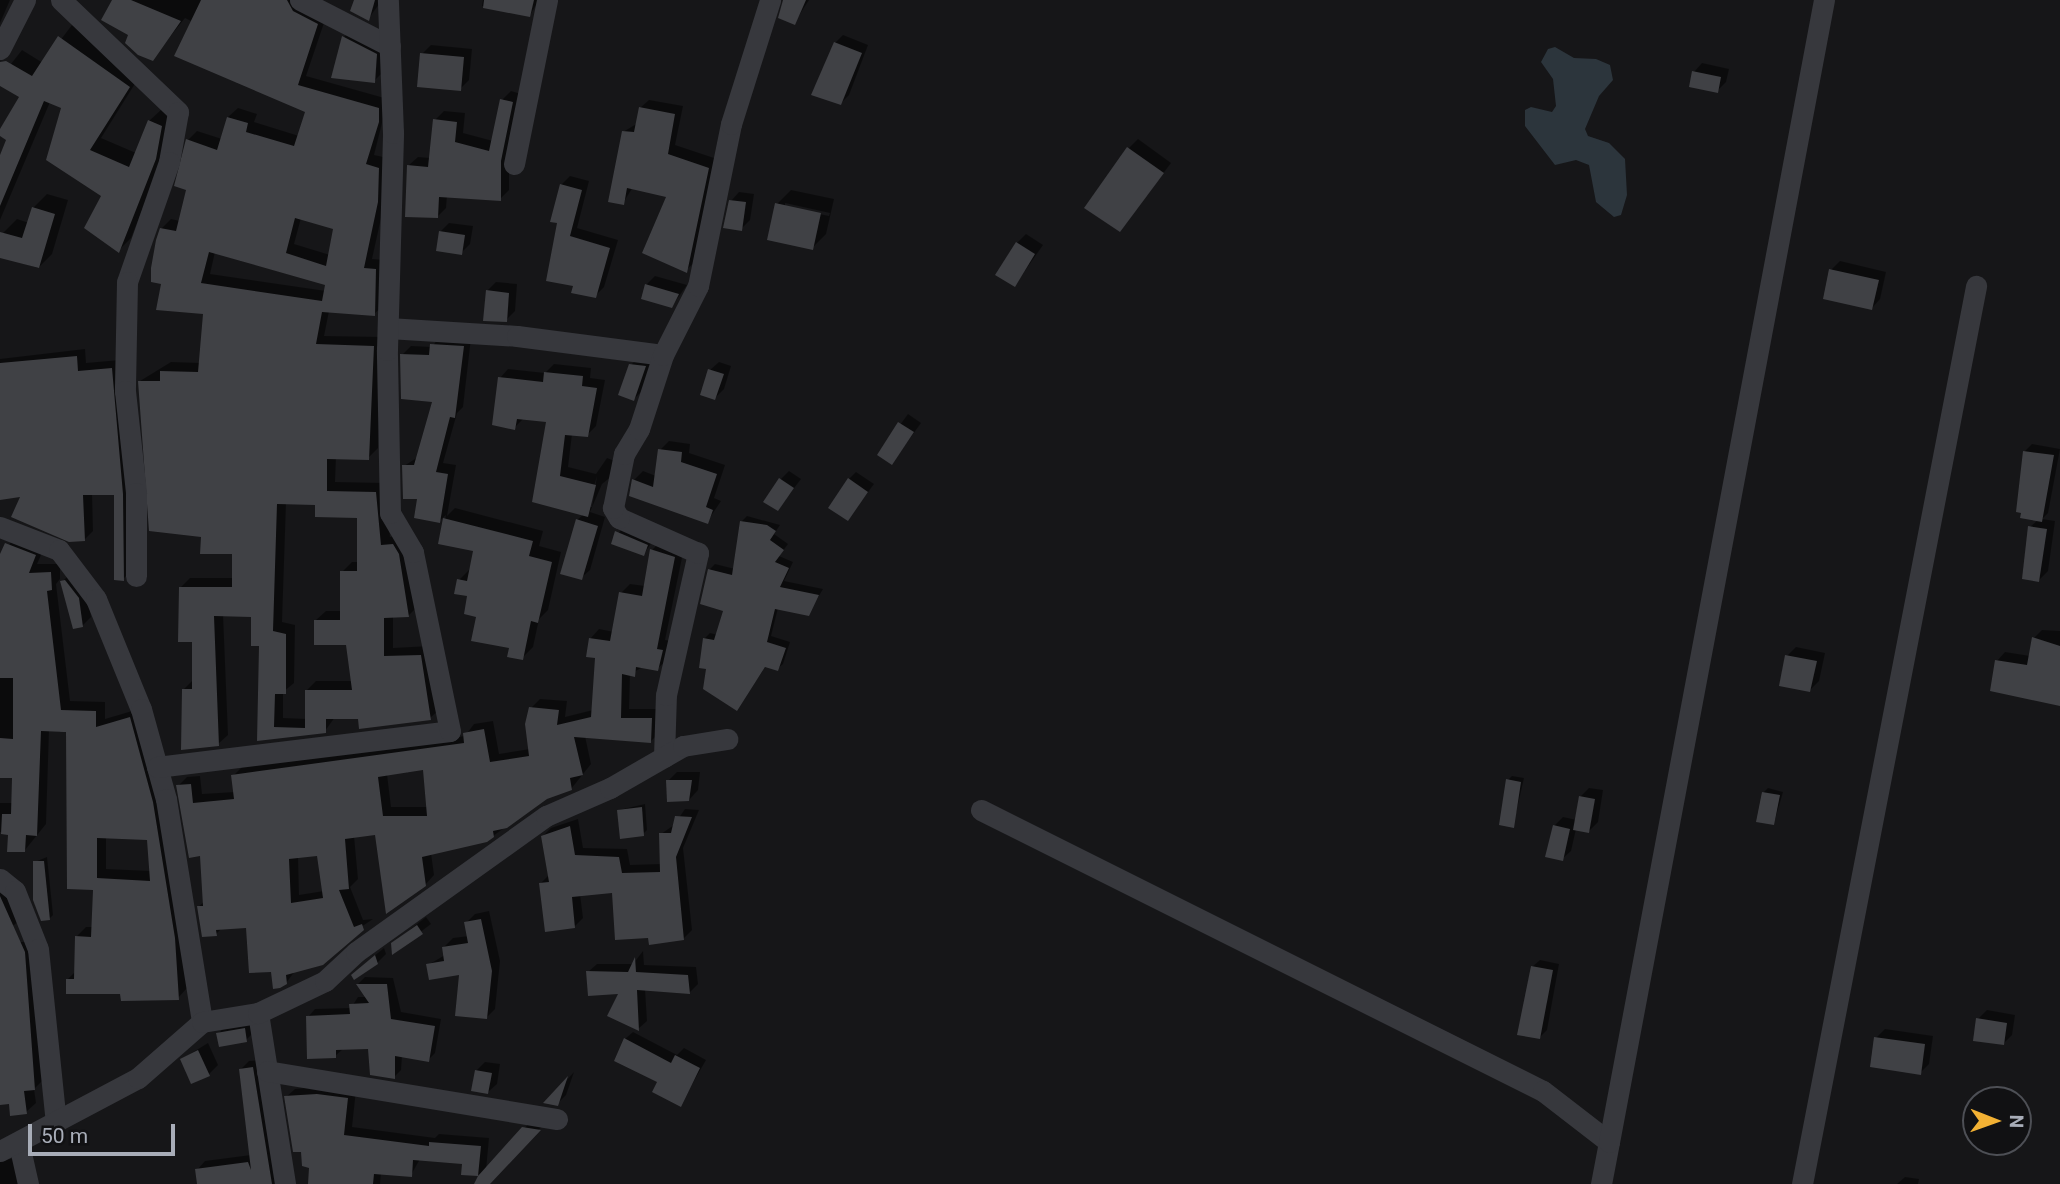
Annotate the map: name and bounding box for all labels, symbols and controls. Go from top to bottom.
north arrow [1962,1086,2032,1156]
scale bar [32,1110,178,1154]
text: N [2005,1114,2028,1128]
text: 50 m [41,1124,88,1148]

